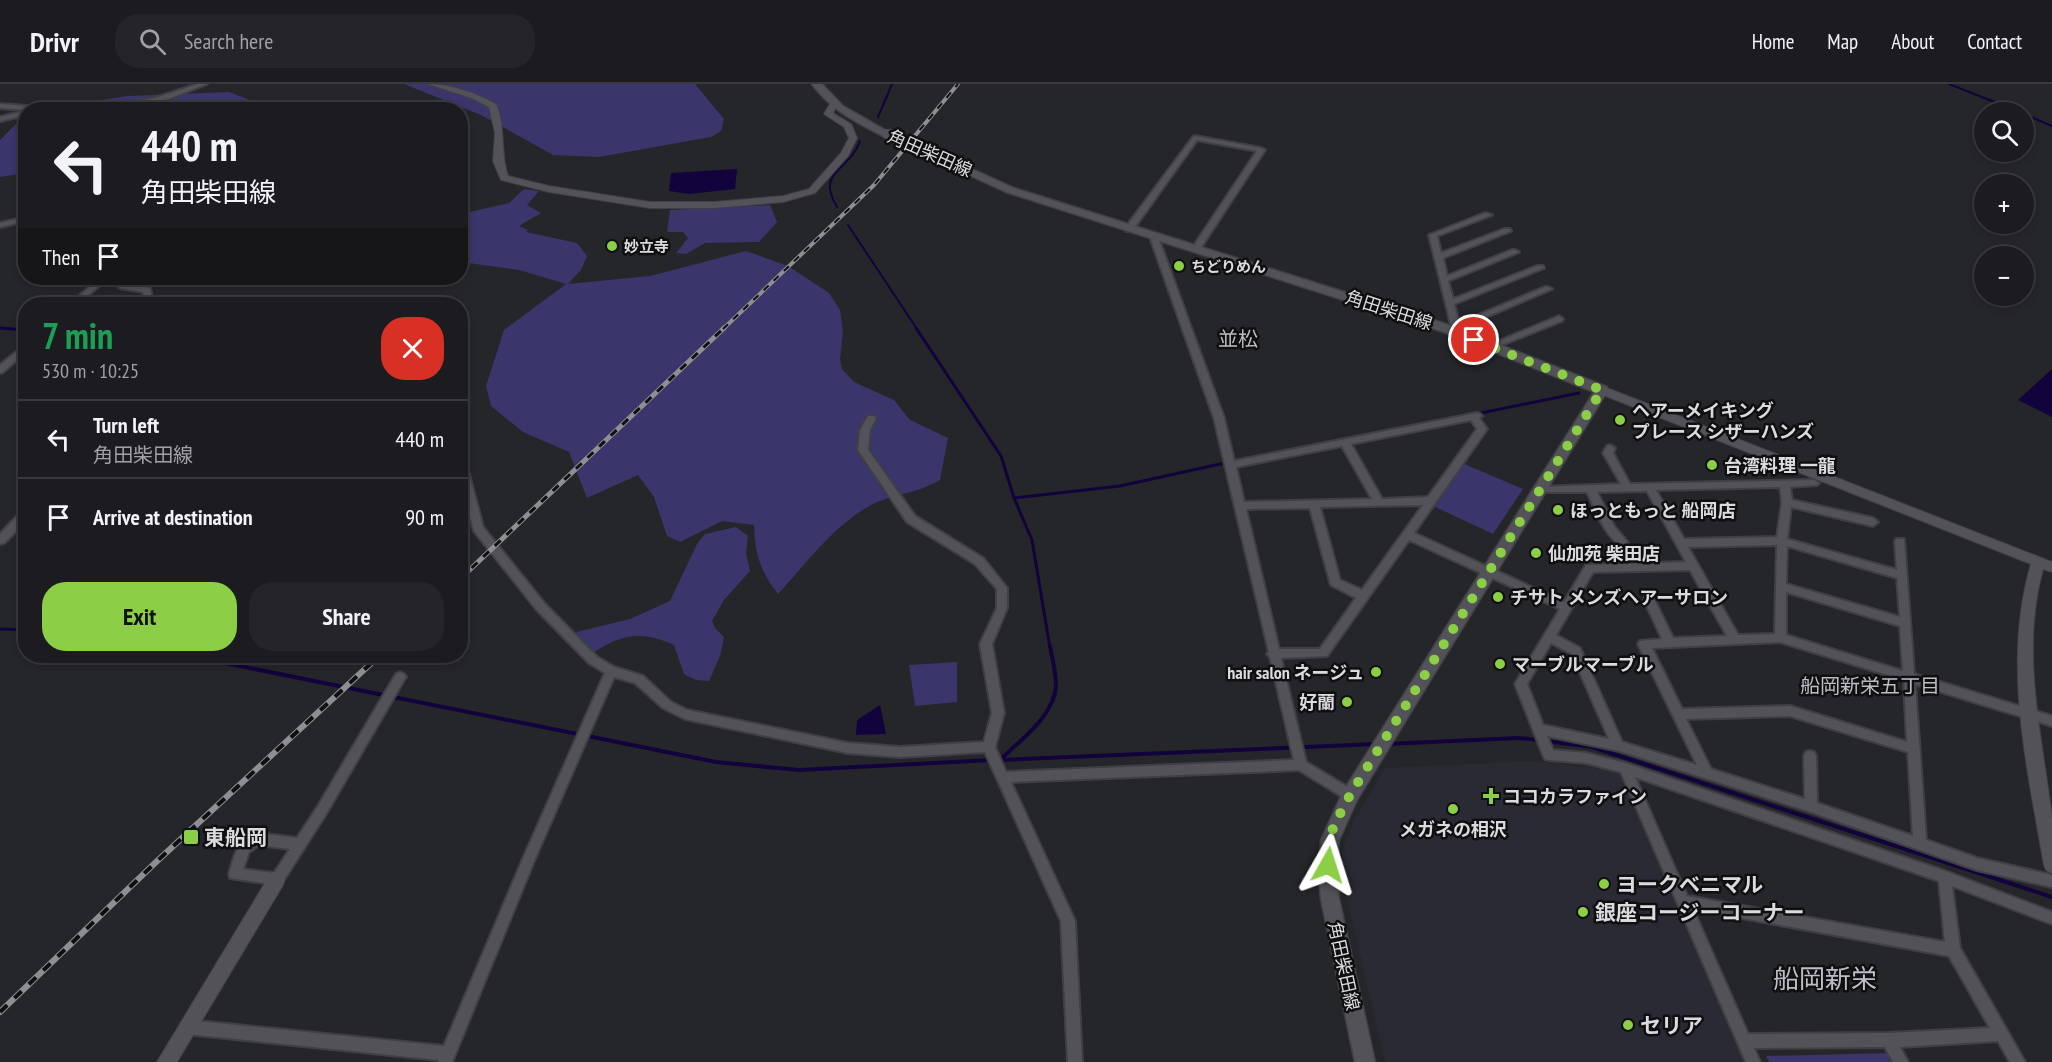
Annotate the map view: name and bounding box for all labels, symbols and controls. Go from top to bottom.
search box [115,14,535,68]
text: Drivr [30,23,79,60]
icon: search [136,25,169,58]
text: Search here [184,27,273,55]
text: Home [1752,28,1794,55]
text: Map [1827,28,1858,55]
text: About [1891,28,1934,55]
text: Contact [1967,28,2022,55]
map controls [1974,102,2034,306]
button: search [1974,102,2034,162]
text: 440 m [141,118,238,173]
street label: 角田柴田線 [884,124,976,182]
icon: left [42,126,120,204]
button: + [1974,174,2034,234]
text: 角田柴田線 [141,175,276,209]
place label: 妙立寺 [624,237,669,256]
marker: 妙立寺 [605,239,619,253]
icon: arrive [92,240,125,273]
text: Then [42,243,80,271]
button: − [1974,246,2034,306]
place label: ちどりめん [1191,257,1266,276]
marker: ちどりめん [1172,259,1186,273]
street label: 角田柴田線 [1343,285,1435,335]
text: 7 min [42,312,113,359]
pin [1448,314,1499,365]
button: close [381,317,444,380]
icon: arrive [1457,323,1490,356]
district label: 並松 [1218,326,1258,352]
text: 530 m · 10:25 [42,358,139,384]
place label: ヘアーメイキング プレース シザーハンズ [1632,399,1814,443]
text: Turn left [93,411,159,439]
marker: ヘアーメイキング プレース シザーハンズ [1613,413,1627,427]
icon: left [42,423,75,456]
text: 440 m [395,425,444,453]
text: 角田柴田線 [93,442,193,468]
place label: 台湾料理 一龍 [1724,454,1836,477]
marker: 台湾料理 一龍 [1705,458,1719,472]
place label: ほっともっと 船岡店 [1570,499,1736,522]
icon: arrive [42,501,75,534]
text: Arrive at destination [93,503,253,531]
text: 90 m [405,503,444,531]
marker: ほっともっと 船岡店 [1551,503,1565,517]
place label: 仙加苑 柴田店 [1548,542,1660,565]
marker: 仙加苑 柴田店 [1529,546,1543,560]
button: Exit [42,582,237,651]
button: Share [249,582,444,651]
place label: チサト メンズヘアーサロン [1510,586,1728,609]
marker: チサト メンズヘアーサロン [1491,590,1505,604]
place label: マーブルマーブル [1512,653,1654,676]
marker: マーブルマーブル [1493,657,1507,671]
place label: hair salon ネージュ [1227,661,1364,684]
marker: hair salon ネージュ [1369,665,1383,679]
district label: 船岡新栄五丁目 [1800,673,1940,699]
place label: 好蘭 [1299,691,1335,714]
marker: 好蘭 [1340,695,1354,709]
place label: ココカラファイン [1503,785,1647,808]
marker: ココカラファイン [1484,789,1498,803]
marker: メガネの相沢 [1446,802,1460,816]
place label: メガネの相沢 [1399,818,1507,841]
place label: 東船岡 [204,824,267,851]
marker: 東船岡 [182,828,200,846]
position arrow [1296,833,1360,897]
place label: ヨークベニマル [1616,871,1763,898]
marker: ヨークベニマル [1597,877,1611,891]
place label: 銀座コージーコーナー [1595,899,1805,926]
marker: 銀座コージーコーナー [1576,905,1590,919]
street label: 角田柴田線 [1323,920,1365,1012]
district label: 船岡新栄 [1773,962,1877,995]
place label: セリア [1640,1012,1703,1039]
marker: セリア [1621,1018,1635,1032]

